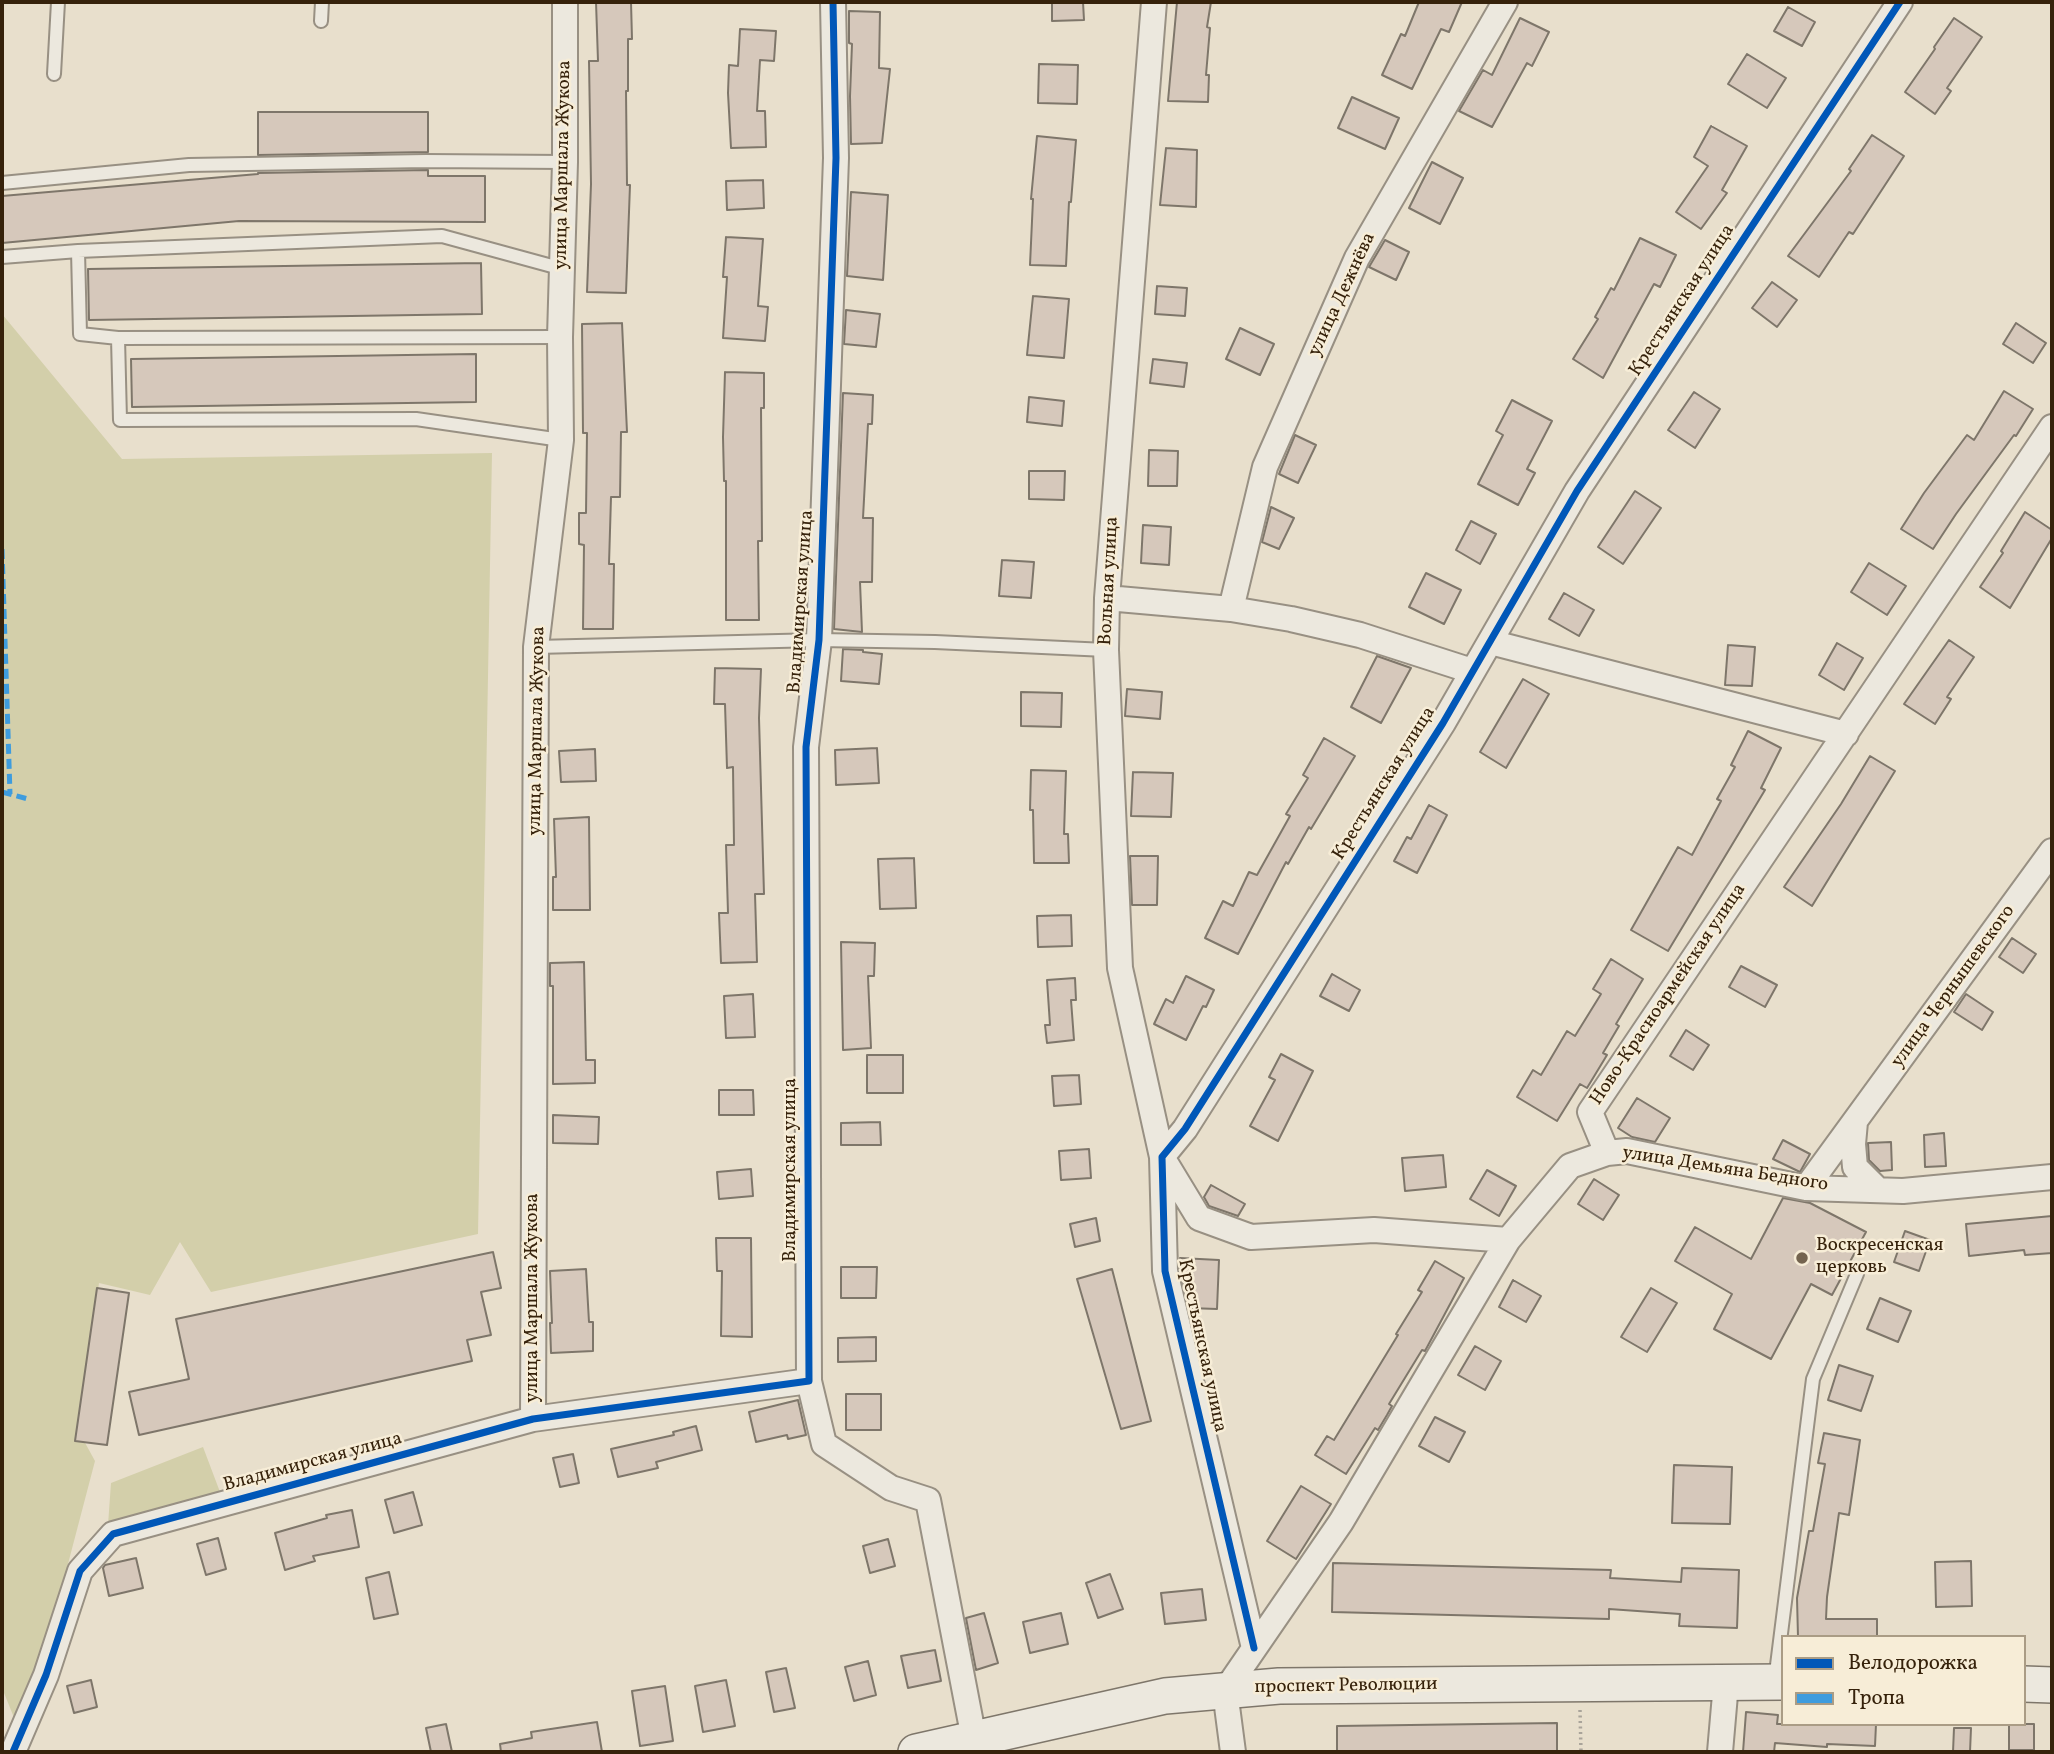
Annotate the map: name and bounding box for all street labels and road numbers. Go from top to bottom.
street label: улица Маршала Жукова [551,60,577,270]
street label: Крестьянская улица [1625,221,1741,381]
street label: улица Дежнёва [1304,229,1382,361]
street label: Владимирская улица [784,509,820,695]
street label: Вольная улица [1095,516,1125,646]
street label: улица Маршала Жукова [525,626,551,836]
street label: Крестьянская улица [1329,703,1441,865]
street label: Ново-Красноармейская улица [1586,880,1752,1110]
street label: улица Чернышевского [1887,901,2021,1073]
street label: Владимирская улица [781,1078,803,1262]
street label: улица Демьяна Бедного [1620,1142,1830,1198]
street label: улица Маршала Жукова [523,1193,545,1403]
street label: Крестьянская улица [1171,1257,1231,1435]
street label: Владимирская улица [221,1428,405,1498]
street label: проспект Революции [1254,1674,1438,1700]

